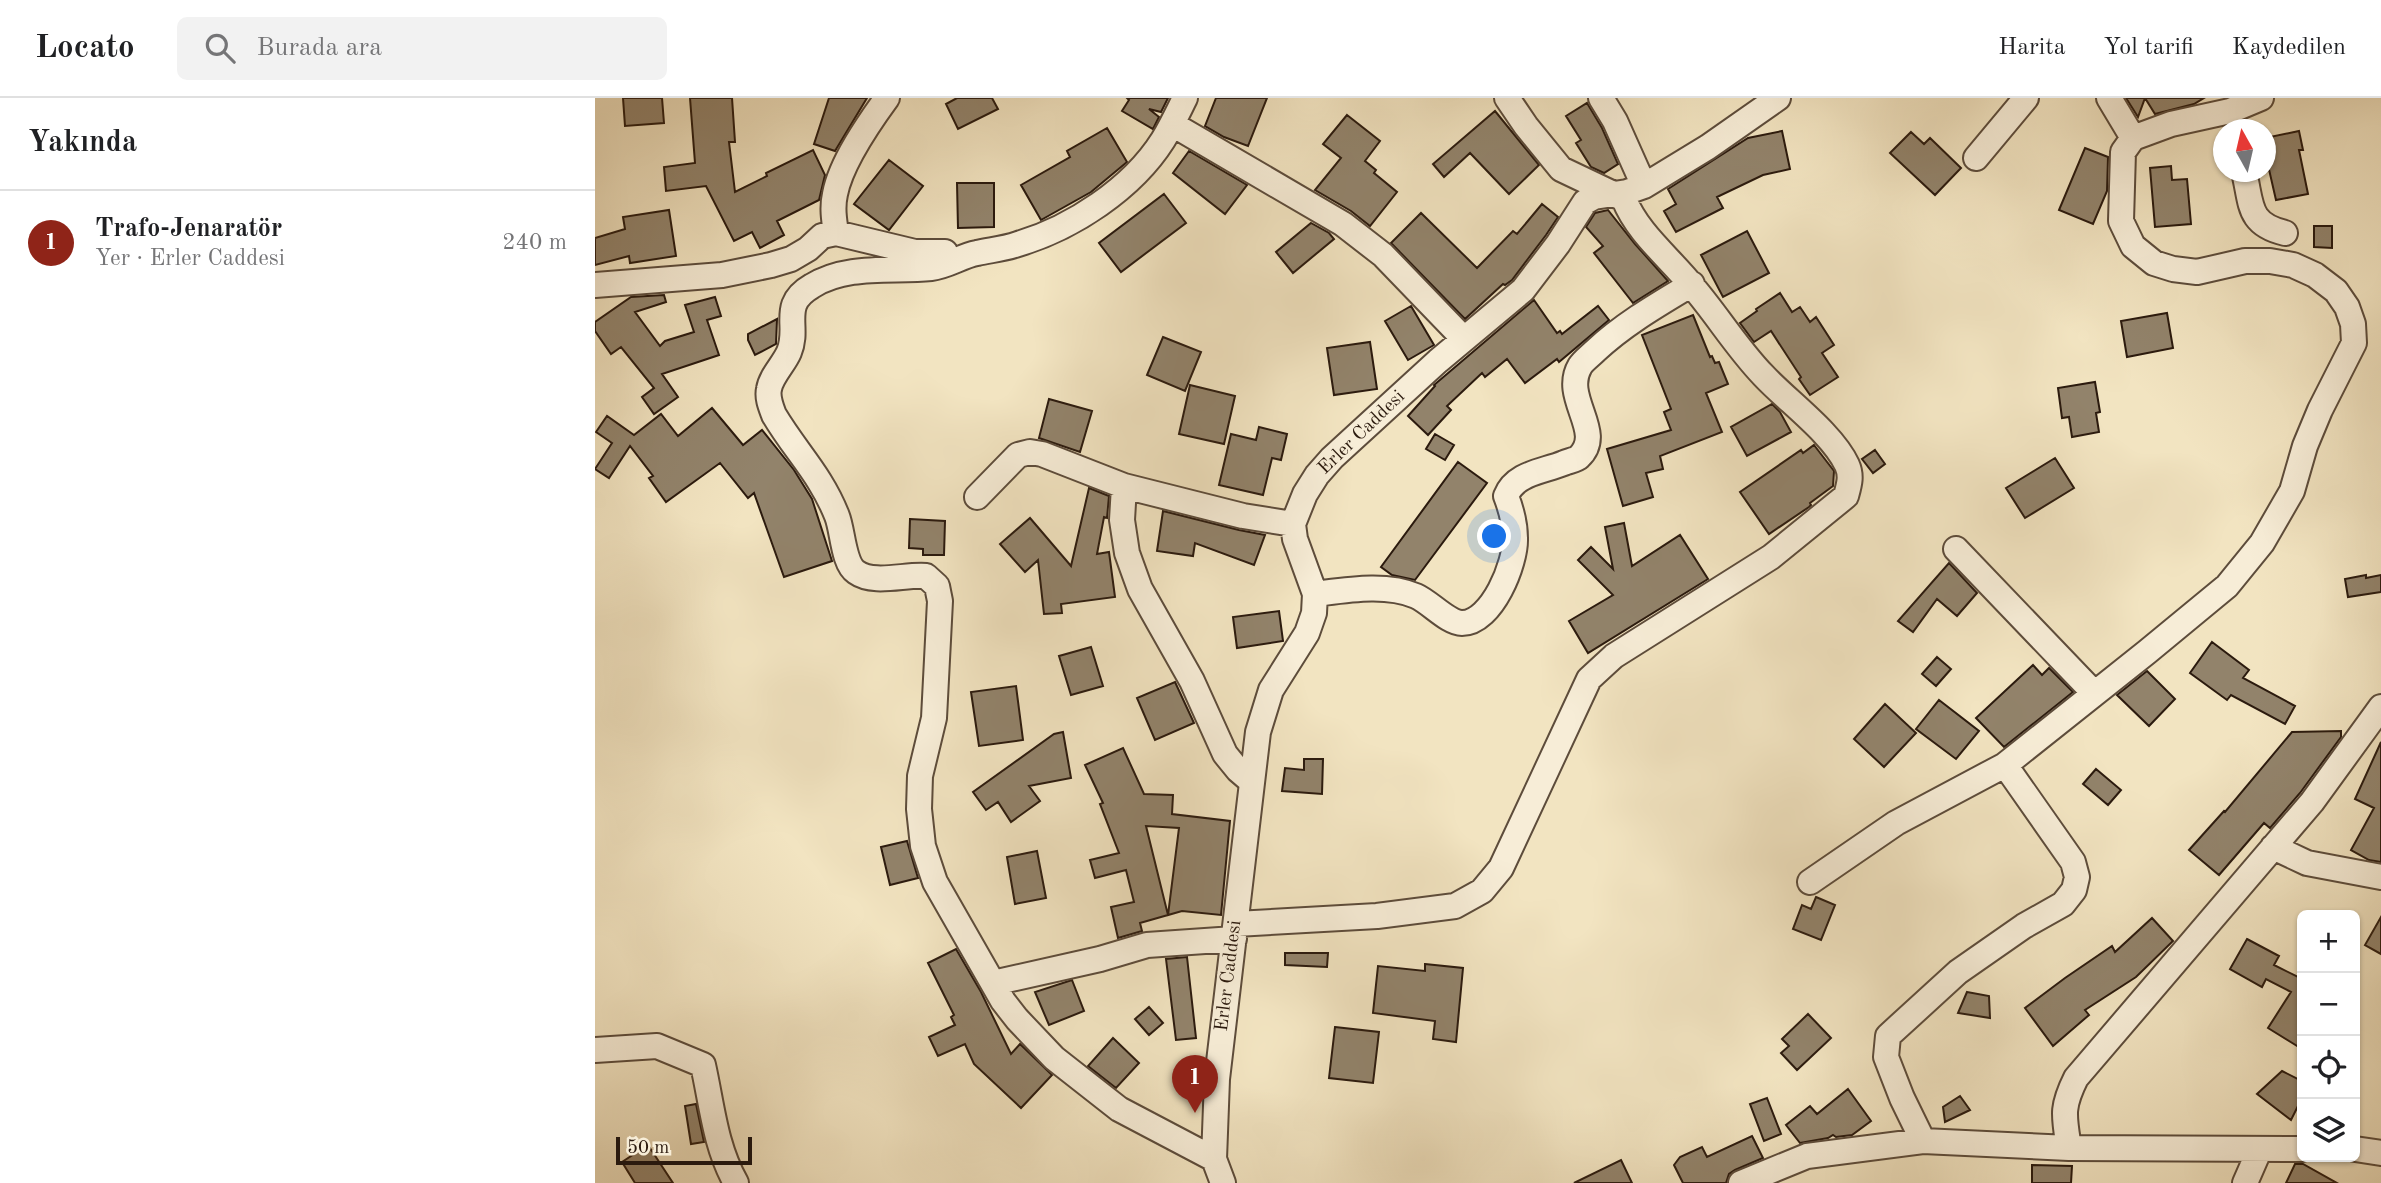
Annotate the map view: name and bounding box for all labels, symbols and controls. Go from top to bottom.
search box [177,17,667,80]
icon: search [201,29,239,67]
text: Locato [35,32,135,65]
text: Burada ara [257,35,382,61]
text: Harita [1998,36,2066,60]
text: Yol tarifi [2104,36,2194,60]
text: Kaydedilen [2232,36,2346,60]
north arrow [2213,119,2276,182]
text: Yakında [28,128,137,158]
text: Trafo-Jenaratör [95,216,282,242]
text: 1 [44,231,58,254]
text: 240 m [502,231,567,254]
text: Yer · Erler Caddesi [95,247,285,270]
street label: Erler Caddesi [1315,387,1409,479]
your location [1477,519,1511,553]
map controls [2297,910,2360,1162]
button: + [2297,910,2360,973]
street label: Erler Caddesi [1213,919,1245,1033]
button: − [2297,973,2360,1036]
button: locate [2297,1036,2360,1099]
pin: 1 [1172,1055,1218,1113]
button: layers [2297,1099,2360,1162]
scale bar [616,1134,753,1166]
text: 50 m [627,1139,669,1158]

